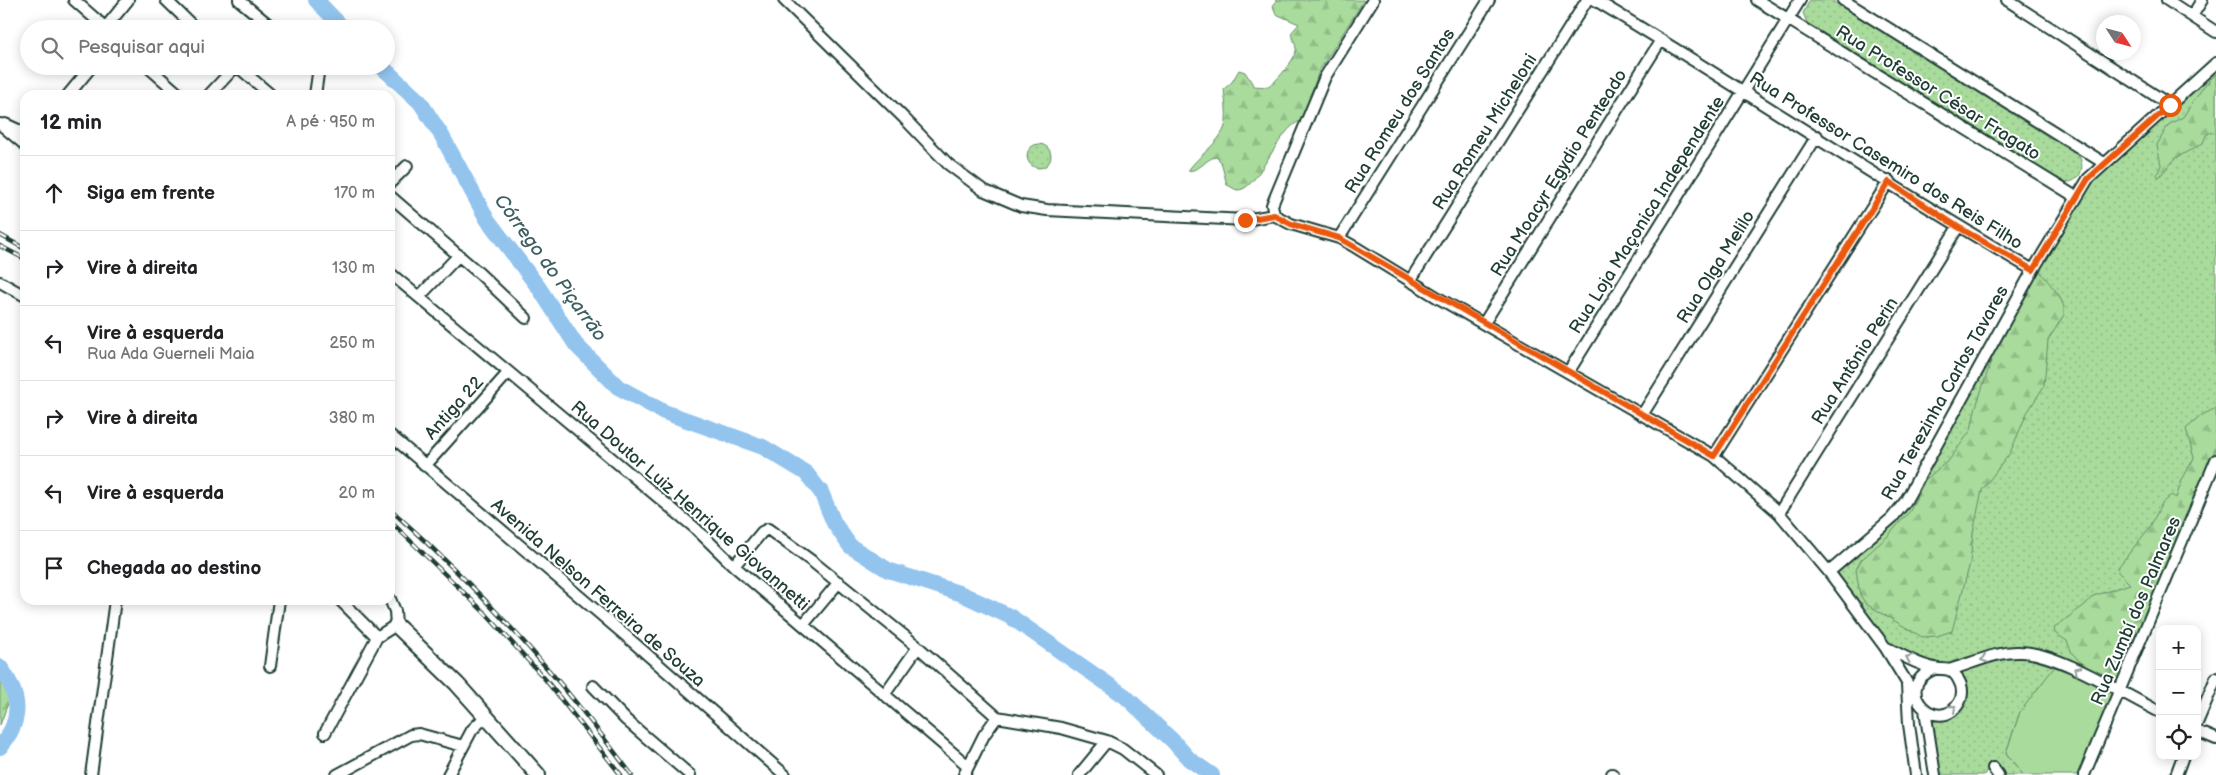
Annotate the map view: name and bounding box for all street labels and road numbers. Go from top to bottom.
street label: Rua Professor César Fragato [1832,21,2044,165]
street label: Rua Romeu dos Santos [1341,25,1459,197]
street label: Rua Romeu Micheloni [1428,50,1542,214]
street label: Rua Moacyr Egydio Penteado [1486,66,1632,280]
street label: Rua Professor Casemiro dos Reis Filho [1745,68,2027,254]
street label: Rua Loja Maçonica Independente [1565,92,1729,338]
street label: Rua Olga Melilo [1673,207,1759,327]
street label: Rua Terezinha Carlos Tavares [1877,282,2013,504]
street label: Rua Antônio Perin [1807,294,1903,428]
street label: Antiga 22 [420,372,488,444]
street label: Rua Doutor Luiz Henrique Giovannetti [567,397,813,615]
street label: Avenida Nelson Ferreira de Souza [487,494,709,692]
street label: Rua Zumbí dos Palmares [2087,514,2185,708]

